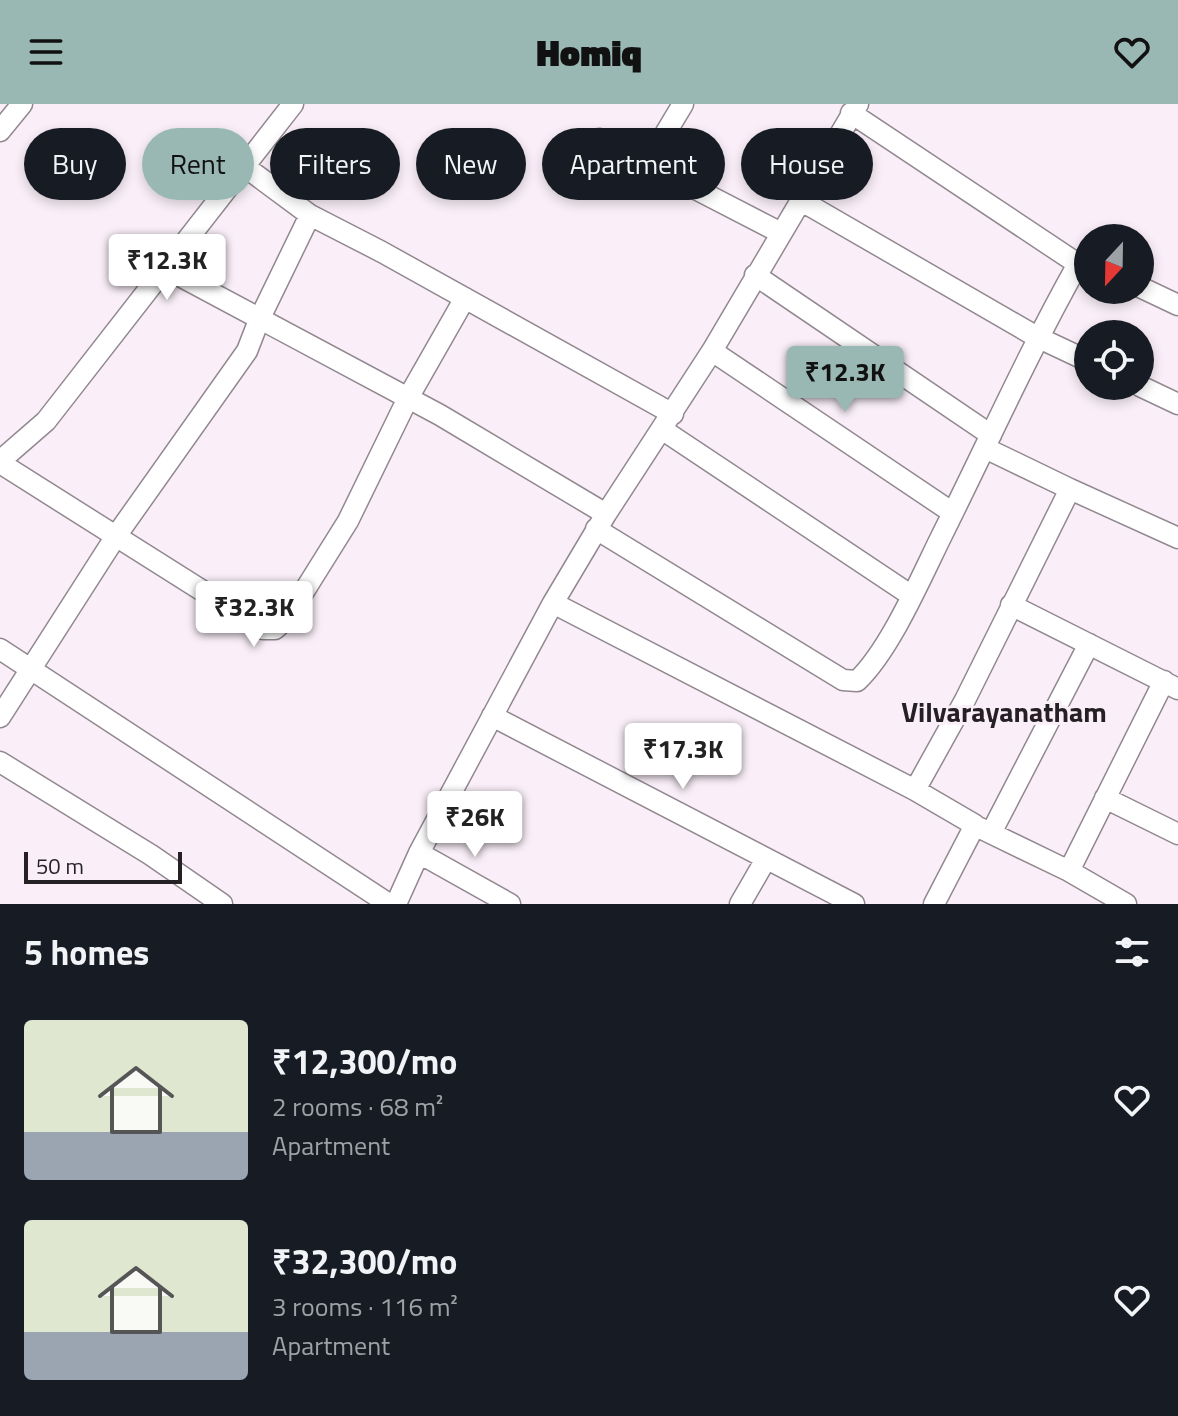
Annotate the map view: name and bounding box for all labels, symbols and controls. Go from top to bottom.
text: Homiq [536,25,642,80]
icon: menu [24,30,68,74]
icon: heart [1110,30,1154,74]
chip: Buy [24,128,126,200]
chip: Rent [142,128,254,200]
chip: Filters [270,128,400,200]
chip: New [416,128,526,200]
chip: Apartment [542,128,725,200]
chip: House [741,128,873,200]
north arrow [1074,224,1154,304]
map controls [1074,224,1154,400]
pin: ₹12.3K [102,234,232,302]
text: ₹12.3K [127,240,207,279]
button: locate [1074,320,1154,400]
pin: ₹12.3K [780,346,910,414]
text: ₹12.3K [805,352,885,391]
pin: ₹32.3K [189,581,319,649]
text: ₹32.3K [214,587,294,626]
district label: Vilvarayanatham [901,690,1107,733]
pin: ₹17.3K [618,723,748,791]
text: ₹17.3K [643,729,723,768]
pin: ₹26K [428,791,522,859]
text: ₹26K [445,797,505,836]
scale bar [24,848,182,884]
text: 50 m [36,849,84,883]
text: 5 homes [24,926,149,978]
icon: filters [1110,930,1154,974]
text: ₹12,300/mo [272,1035,457,1087]
icon: home [88,1052,184,1148]
icon: heart [1110,1078,1154,1122]
text: 2 rooms · 68 m² [272,1087,443,1126]
text: Apartment [272,1126,390,1165]
text: ₹32,300/mo [272,1235,457,1287]
icon: home [88,1252,184,1348]
icon: heart [1110,1278,1154,1322]
text: 3 rooms · 116 m² [272,1287,458,1326]
text: Apartment [272,1326,390,1365]

